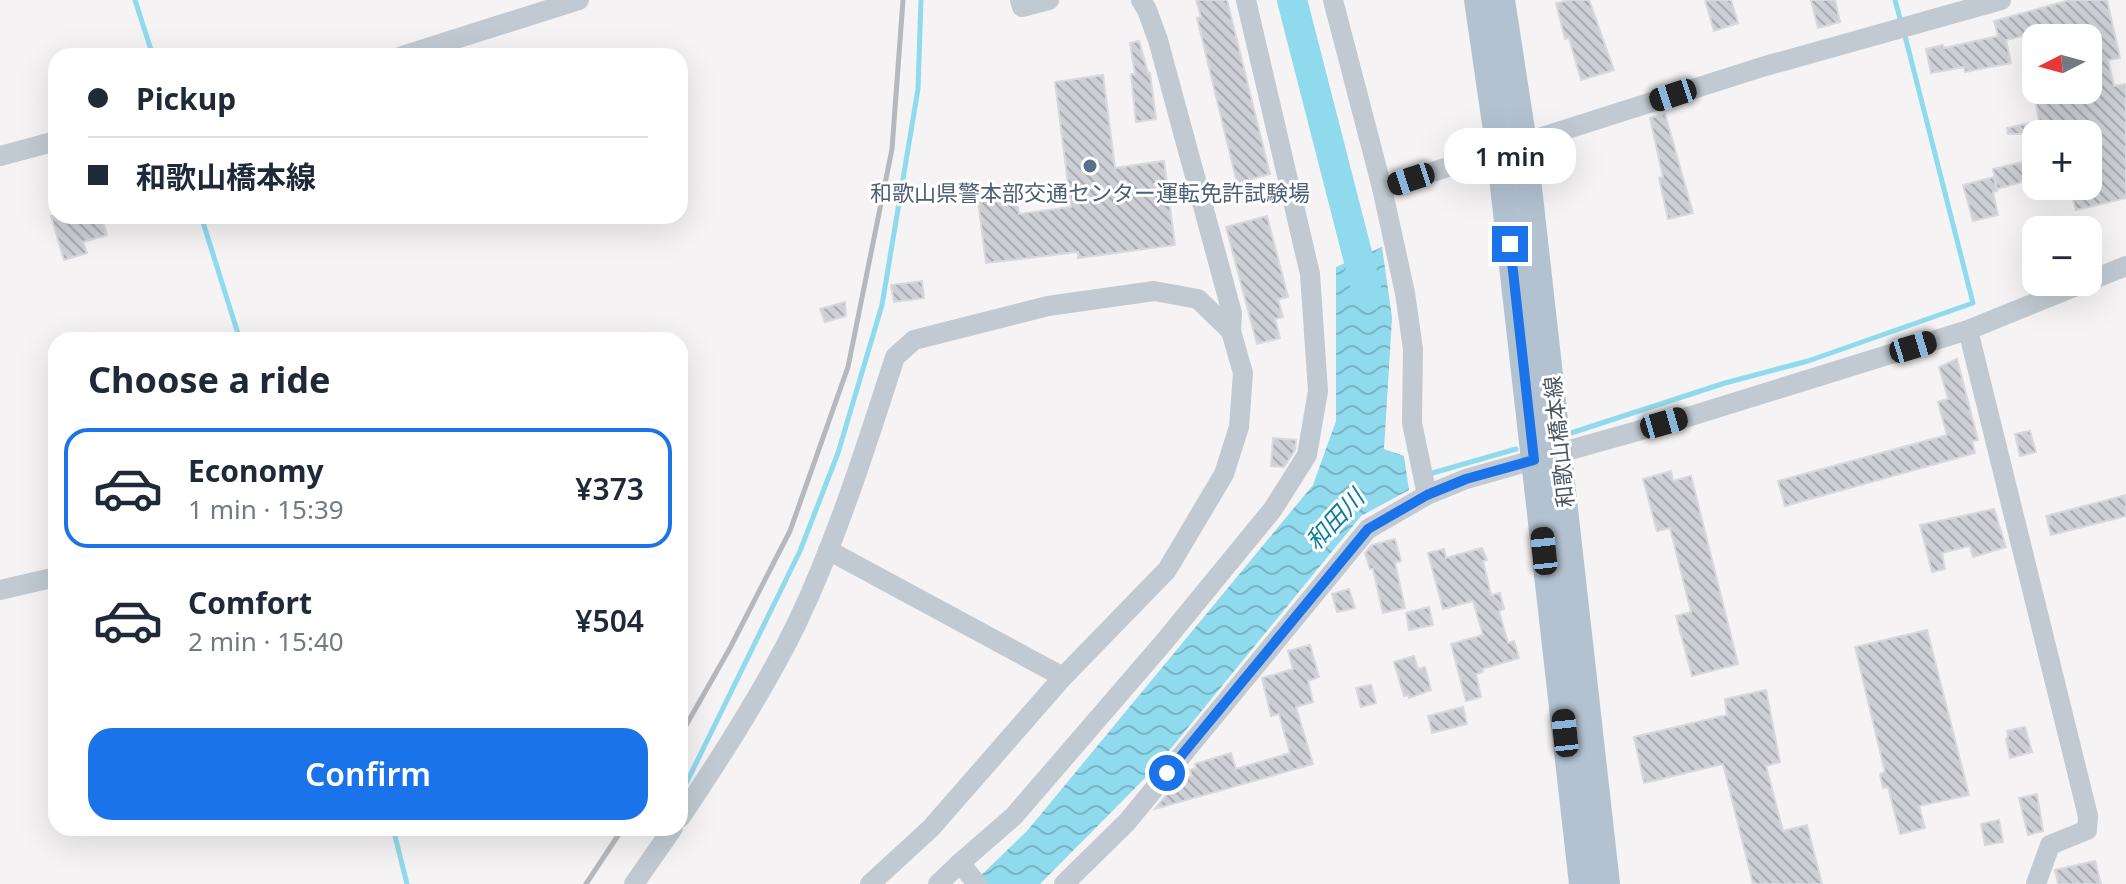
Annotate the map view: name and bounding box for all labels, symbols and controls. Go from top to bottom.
north arrow [2022,24,2102,104]
map controls [2022,24,2102,296]
car [1646,76,1700,114]
text: Pickup [136,78,236,119]
button: + [2022,120,2102,200]
callout: 1 min [1444,128,1576,184]
text: 1 min [1475,138,1545,174]
text: 和歌山橋本線 [136,156,316,197]
marker: 和歌山県警本部交通センター運転免許試験場 [1081,157,1099,175]
car [1384,160,1438,198]
place label: 和歌山県警本部交通センター運転免許試験場 [870,177,1310,207]
button: − [2022,216,2102,296]
route end [1492,226,1528,262]
car [1887,329,1939,365]
text: Choose a ride [88,355,330,404]
street label: 和歌山橋本線 [1536,375,1580,509]
car [1638,405,1690,441]
text: Economy [188,450,324,491]
icon: car [92,452,164,524]
text: ¥373 [575,468,644,509]
water label: 和田川 [1297,479,1373,557]
text: 1 min · 15:39 [188,491,344,527]
car [1530,526,1558,576]
text: Comfort [188,582,312,623]
icon: car [92,584,164,656]
text: ¥504 [575,600,644,641]
text: 2 min · 15:40 [188,623,344,659]
car [1551,708,1579,758]
button: Confirm [88,728,648,820]
route start [1149,755,1185,791]

